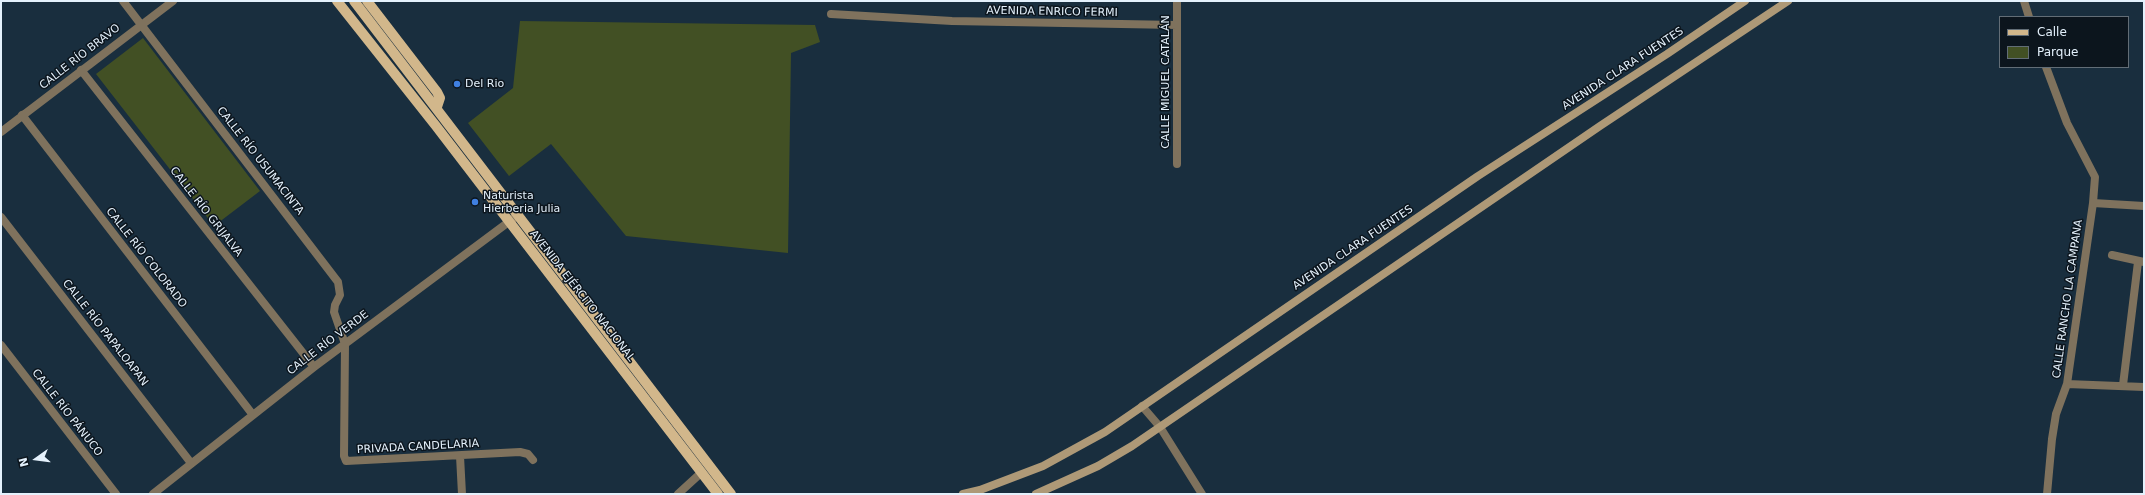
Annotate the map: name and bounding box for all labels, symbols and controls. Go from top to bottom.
street label: AVENIDA ENRICO FERMI [986,4,1118,20]
street label: CALLE MIGUEL CATALÁN [1159,15,1173,149]
legend [1999,16,2129,68]
street label: CALLE RÍO BRAVO [37,21,123,93]
street label: AVENIDA CLARA FUENTES [1560,25,1686,113]
text: Calle [2037,25,2067,39]
text: Parque [2037,45,2078,59]
place label: Del Rio [465,77,504,91]
marker: Del Rio [452,79,462,89]
street label: CALLE RÍO USUMACINTA [214,104,306,218]
street label: CALLE RÍO GRIJALVA [167,165,245,259]
place label: Naturista Hierberia Julia [483,189,560,215]
marker: Naturista Hierberia Julia [470,197,480,207]
street label: AVENIDA CLARA FUENTES [1290,203,1416,293]
street label: CALLE RÍO COLORADO [103,205,189,311]
street label: CALLE RANCHO LA CAMPANA [2050,219,2086,379]
street label: AVENIDA EJÉRCITO NACIONAL [527,228,637,364]
street label: CALLE RÍO PAPALOAPAN [59,277,151,389]
street label: CALLE RÍO VERDE [285,308,371,378]
street label: CALLE RÍO PÁNUCO [29,367,105,459]
street label: PRIVADA CANDELARIA [357,437,479,457]
north arrow [16,439,56,479]
text: N [16,456,31,468]

